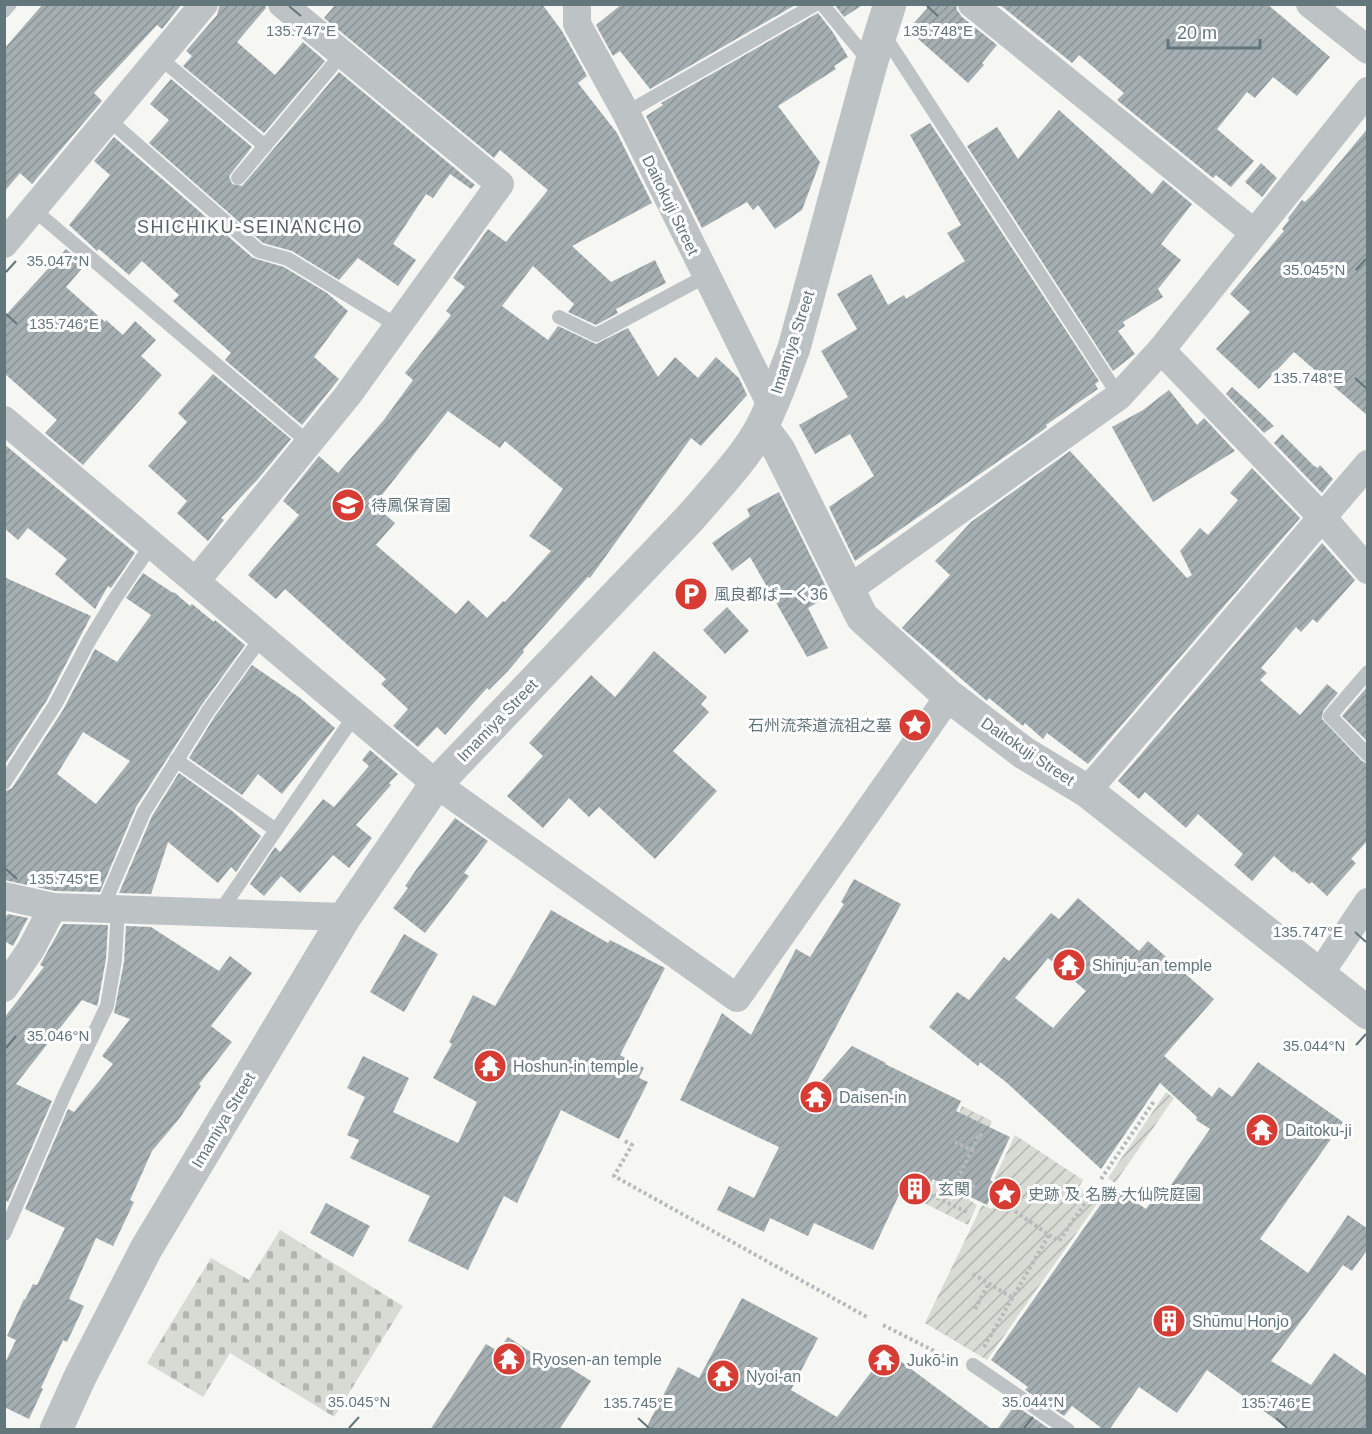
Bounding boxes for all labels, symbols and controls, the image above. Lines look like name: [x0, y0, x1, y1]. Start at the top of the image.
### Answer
scale bar: [1168, 12, 1260, 50]
text: 135.747°E: [266, 22, 336, 39]
text: 135.748°E: [903, 22, 973, 39]
text: 20 m: [1177, 23, 1217, 43]
street label: Daitokuji Street: [639, 153, 702, 258]
district label: SHICHIKU-SEINANCHO: [137, 217, 363, 237]
text: 35.047°N: [27, 252, 89, 269]
text: 35.045°N: [1283, 261, 1345, 278]
street label: Imamiya Street: [768, 288, 817, 396]
text: 135.746°E: [29, 315, 99, 332]
text: 135.748°E: [1273, 369, 1343, 386]
school or university icon: 待鳳保育園: [330, 487, 366, 523]
place label: 待鳳保育園: [371, 497, 451, 514]
parking icon: 風良都ぱーく36: [673, 576, 709, 612]
place label: 風良都ぱーく36: [714, 586, 828, 603]
street label: Imamiya Street: [454, 675, 541, 765]
place icon: 石州流茶道流祖之墓: [897, 707, 933, 743]
street label: Daitokuji Street: [978, 714, 1078, 789]
place label: 石州流茶道流祖之墓: [748, 717, 892, 734]
text: 135.745°E: [29, 870, 99, 887]
text: 135.747°E: [1273, 923, 1343, 940]
temple icon: Shinju-an temple: [1051, 947, 1087, 983]
place label: Shinju-an temple: [1092, 957, 1212, 974]
text: 35.046°N: [27, 1027, 89, 1044]
text: 35.044°N: [1283, 1037, 1345, 1054]
temple icon: Hoshun-in temple: [472, 1048, 508, 1084]
place label: Hoshun-in temple: [513, 1058, 639, 1075]
street label: Imamiya Street: [188, 1069, 259, 1171]
temple icon: Daisen-in: [798, 1079, 834, 1115]
place label: Daisen-in: [839, 1089, 907, 1106]
temple icon: Daitoku-ji: [1244, 1112, 1280, 1148]
place label: Daitoku-ji: [1285, 1122, 1352, 1139]
building icon: 玄関: [897, 1171, 933, 1207]
place icon: 史跡 及 名勝 大仙院庭園: [987, 1176, 1023, 1212]
place label: 玄関: [938, 1181, 970, 1198]
place label: 史跡 及 名勝 大仙院庭園: [1028, 1186, 1201, 1203]
building icon: Shūmu Honjo: [1151, 1303, 1187, 1339]
place label: Shūmu Honjo: [1192, 1313, 1289, 1330]
temple icon: Ryosen-an temple: [491, 1341, 527, 1377]
temple icon: Jukō-in: [866, 1342, 902, 1378]
place label: Ryosen-an temple: [532, 1351, 662, 1368]
place label: Jukō-in: [907, 1352, 959, 1369]
temple icon: Nyoi-an: [705, 1358, 741, 1394]
place label: Nyoi-an: [746, 1368, 801, 1385]
text: 35.045°N: [328, 1393, 390, 1410]
text: 35.044°N: [1002, 1393, 1064, 1410]
text: 135.745°E: [603, 1394, 673, 1411]
text: 135.746°E: [1241, 1394, 1311, 1411]

